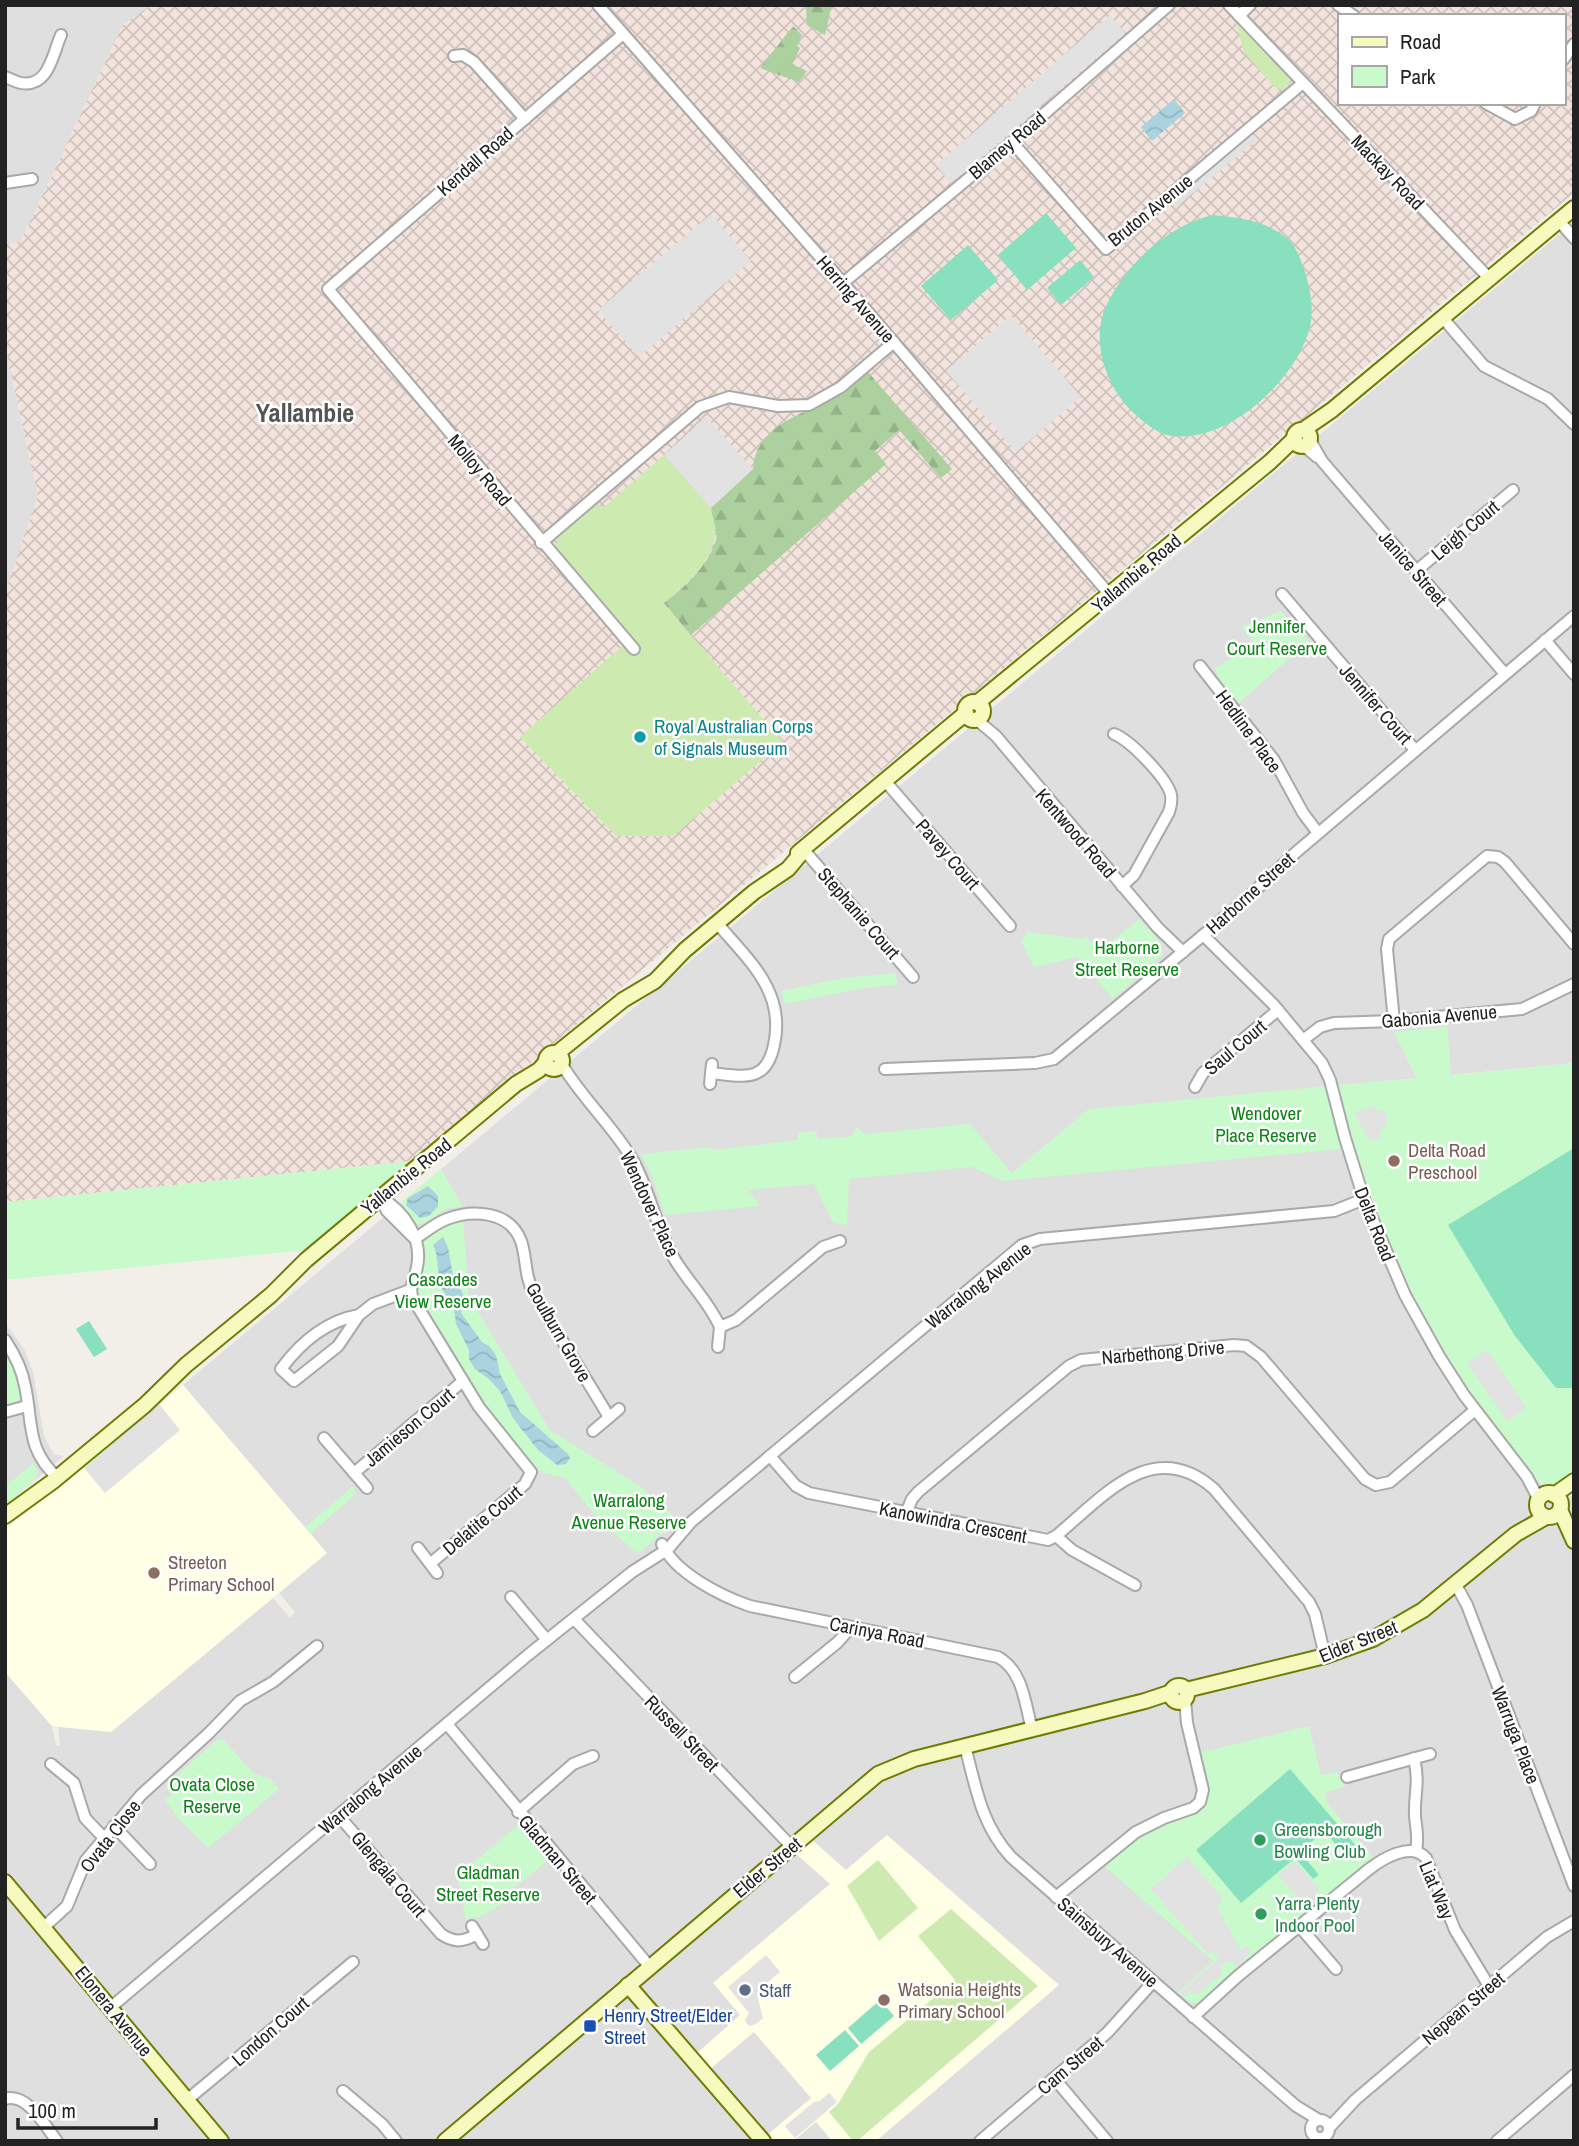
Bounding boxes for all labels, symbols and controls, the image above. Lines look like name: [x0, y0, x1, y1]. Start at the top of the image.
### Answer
legend: [1338, 14, 1565, 105]
text: Road: [1400, 27, 1441, 56]
text: Park: [1400, 62, 1436, 91]
street label: Blamey Road: [963, 105, 1051, 185]
street label: Kendall Road: [431, 121, 519, 201]
street label: Mackay Road: [1346, 129, 1430, 215]
street label: Bruton Avenue: [1102, 168, 1198, 252]
street label: Herring Avenue: [811, 250, 901, 348]
district label: Yallambie: [256, 395, 354, 430]
street label: Molloy Road: [442, 428, 518, 512]
street label: Leigh Court: [1425, 493, 1505, 566]
street label: Janice Street: [1373, 525, 1453, 612]
street label: Yallambie Road: [1086, 528, 1186, 618]
park label: Jennifer Court Reserve: [1227, 613, 1327, 661]
street label: Jennifer Court: [1334, 658, 1419, 750]
street label: Hedline Place: [1210, 684, 1288, 778]
place label: Royal Australian Corps of Signals Museum: [654, 713, 814, 761]
marker: Royal Australian Corps of Signals Museum: [632, 729, 648, 745]
street label: Kentwood Road: [1030, 783, 1122, 883]
street label: Pavey Court: [910, 813, 986, 895]
street label: Harborne Street: [1200, 846, 1300, 940]
street label: Stephanie Court: [812, 862, 906, 965]
park label: Harborne Street Reserve: [1075, 934, 1179, 982]
street label: Gabonia Avenue: [1380, 998, 1498, 1034]
street label: Saul Court: [1198, 1013, 1272, 1081]
park label: Wendover Place Reserve: [1215, 1100, 1317, 1148]
street label: Yallambie Road: [355, 1131, 457, 1221]
place label: Delta Road Preschool: [1408, 1137, 1486, 1185]
street label: Wendover Place: [614, 1147, 686, 1261]
marker: Delta Road Preschool: [1386, 1153, 1402, 1169]
street label: Delta Road: [1348, 1183, 1402, 1265]
street label: Warralong Avenue: [920, 1236, 1036, 1334]
park label: Cascades View Reserve: [395, 1266, 491, 1314]
street label: Goulburn Grove: [520, 1277, 598, 1387]
street label: Narbethong Drive: [1101, 1334, 1225, 1370]
street label: Jamieson Court: [359, 1381, 460, 1472]
street label: Delatite Court: [437, 1479, 528, 1561]
park label: Warralong Avenue Reserve: [571, 1487, 686, 1535]
street label: Kanowindra Crescent: [877, 1495, 1030, 1549]
place label: Streeton Primary School: [168, 1549, 275, 1597]
marker: Streeton Primary School: [146, 1565, 162, 1581]
street label: Carinya Road: [827, 1610, 927, 1654]
street label: Elder Street: [1315, 1613, 1402, 1668]
street label: Warruga Place: [1486, 1683, 1546, 1787]
street label: Russell Street: [639, 1689, 725, 1777]
street label: Warralong Avenue: [313, 1738, 427, 1840]
park label: Ovata Close Reserve: [169, 1771, 255, 1819]
street label: Ovata Close: [73, 1794, 147, 1878]
street label: Gladman Street: [513, 1809, 603, 1910]
place label: Greensborough Bowling Club: [1274, 1816, 1382, 1864]
street label: Glengala Court: [345, 1826, 433, 1923]
street label: Elder Street: [727, 1830, 807, 1903]
marker: Greensborough Bowling Club: [1252, 1832, 1268, 1848]
street label: Liat Way: [1413, 1857, 1461, 1923]
park label: Gladman Street Reserve: [436, 1859, 540, 1907]
place label: Yarra Plenty Indoor Pool: [1275, 1890, 1360, 1938]
street label: Sainsbury Avenue: [1052, 1891, 1164, 1993]
marker: Yarra Plenty Indoor Pool: [1253, 1906, 1269, 1922]
street label: Elonera Avenue: [69, 1960, 159, 2062]
street label: Nepean Street: [1416, 1965, 1510, 2050]
place label: Watsonia Heights Primary School: [898, 1976, 1021, 2024]
place label: Staff: [759, 1977, 791, 2003]
marker: Staff: [737, 1982, 753, 1998]
street label: London Court: [226, 1990, 315, 2072]
marker: Watsonia Heights Primary School: [876, 1992, 892, 2008]
place label: Henry Street/Elder Street: [604, 2002, 733, 2050]
marker: Henry Street/Elder Street: [582, 2018, 598, 2034]
street label: Cam Street: [1031, 2029, 1109, 2100]
scale bar: [18, 2086, 156, 2130]
text: 100 m: [28, 2096, 76, 2125]

